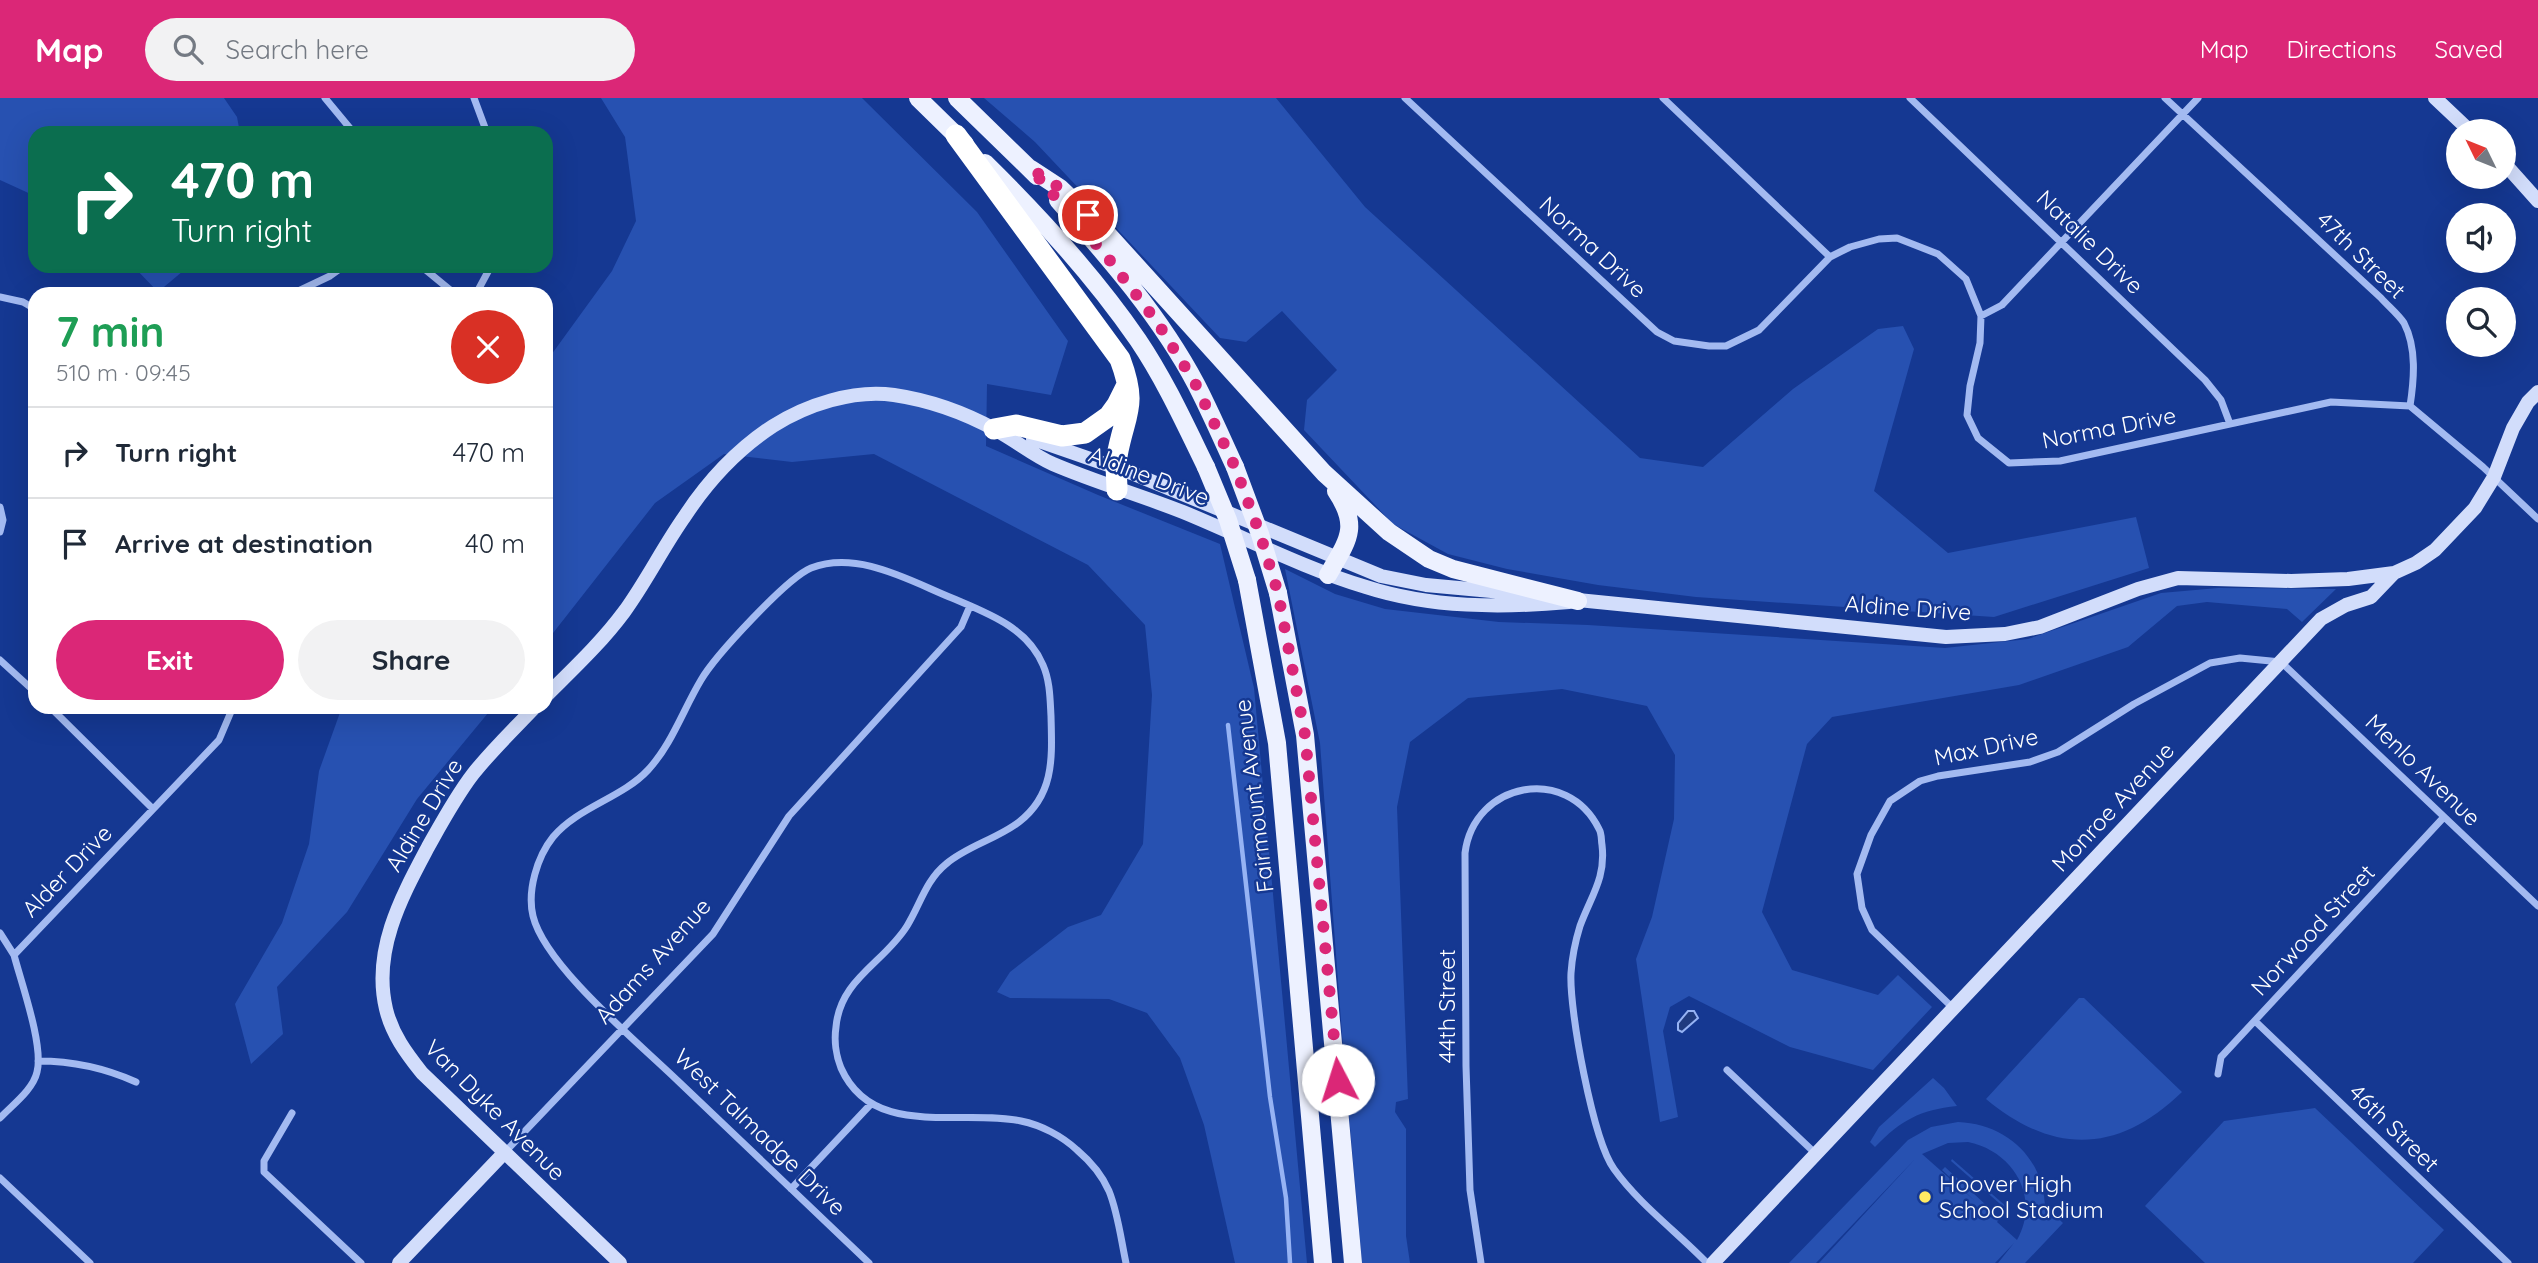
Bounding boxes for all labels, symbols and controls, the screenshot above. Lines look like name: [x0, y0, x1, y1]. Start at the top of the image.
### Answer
search box: [145, 18, 635, 81]
text: Map: [35, 29, 103, 70]
icon: search: [169, 30, 207, 68]
text: Search here: [225, 33, 369, 66]
text: Map: [2200, 34, 2249, 64]
text: Directions: [2287, 34, 2397, 64]
text: Saved: [2435, 34, 2503, 64]
north arrow: [2446, 119, 2516, 189]
map controls: [2446, 119, 2516, 357]
text: 470 m: [171, 149, 314, 210]
icon: right: [56, 154, 147, 245]
street label: Natalie Drive: [2031, 184, 2150, 300]
pin: [1058, 185, 1118, 245]
street label: Norma Drive: [1534, 190, 1653, 304]
icon: arrive: [1069, 196, 1107, 234]
button: sound: [2446, 203, 2516, 273]
street label: 47th Street: [2311, 205, 2412, 305]
text: Turn right: [171, 210, 312, 250]
button: search: [2446, 287, 2516, 357]
text: 7 min: [56, 305, 165, 358]
button: close: [451, 310, 525, 384]
text: 510 m · 09:45: [56, 358, 191, 387]
street label: Norma Drive: [2039, 400, 2178, 455]
icon: right: [56, 434, 94, 472]
text: Turn right: [115, 436, 237, 469]
text: 470 m: [452, 436, 525, 469]
street label: Aldine Drive: [1085, 439, 1214, 512]
icon: arrive: [56, 525, 94, 563]
text: Arrive at destination: [115, 527, 373, 560]
text: 40 m: [465, 527, 525, 560]
street label: Aldine Drive: [1844, 589, 1972, 626]
button: Exit: [56, 620, 284, 700]
button: Share: [298, 620, 525, 700]
street label: Fairmount Avenue: [1227, 698, 1280, 894]
street label: Menlo Avenue: [2360, 707, 2487, 832]
street label: Max Drive: [1931, 721, 2041, 772]
street label: Monroe Avenue: [2045, 736, 2180, 877]
street label: Aldine Drive: [379, 753, 469, 877]
street label: Alder Drive: [15, 818, 118, 923]
street label: Norwood Street: [2244, 858, 2381, 1001]
street label: Adams Avenue: [589, 892, 717, 1030]
street label: 44th Street: [1432, 949, 1461, 1063]
street label: Van Dyke Avenue: [419, 1033, 572, 1186]
street label: West Talmadge Drive: [668, 1042, 852, 1221]
position arrow: [1301, 1043, 1375, 1117]
street label: 46th Street: [2343, 1077, 2446, 1178]
place label: Hoover High School Stadium: [1939, 1169, 2104, 1224]
marker: Hoover High School Stadium: [1917, 1189, 1933, 1205]

